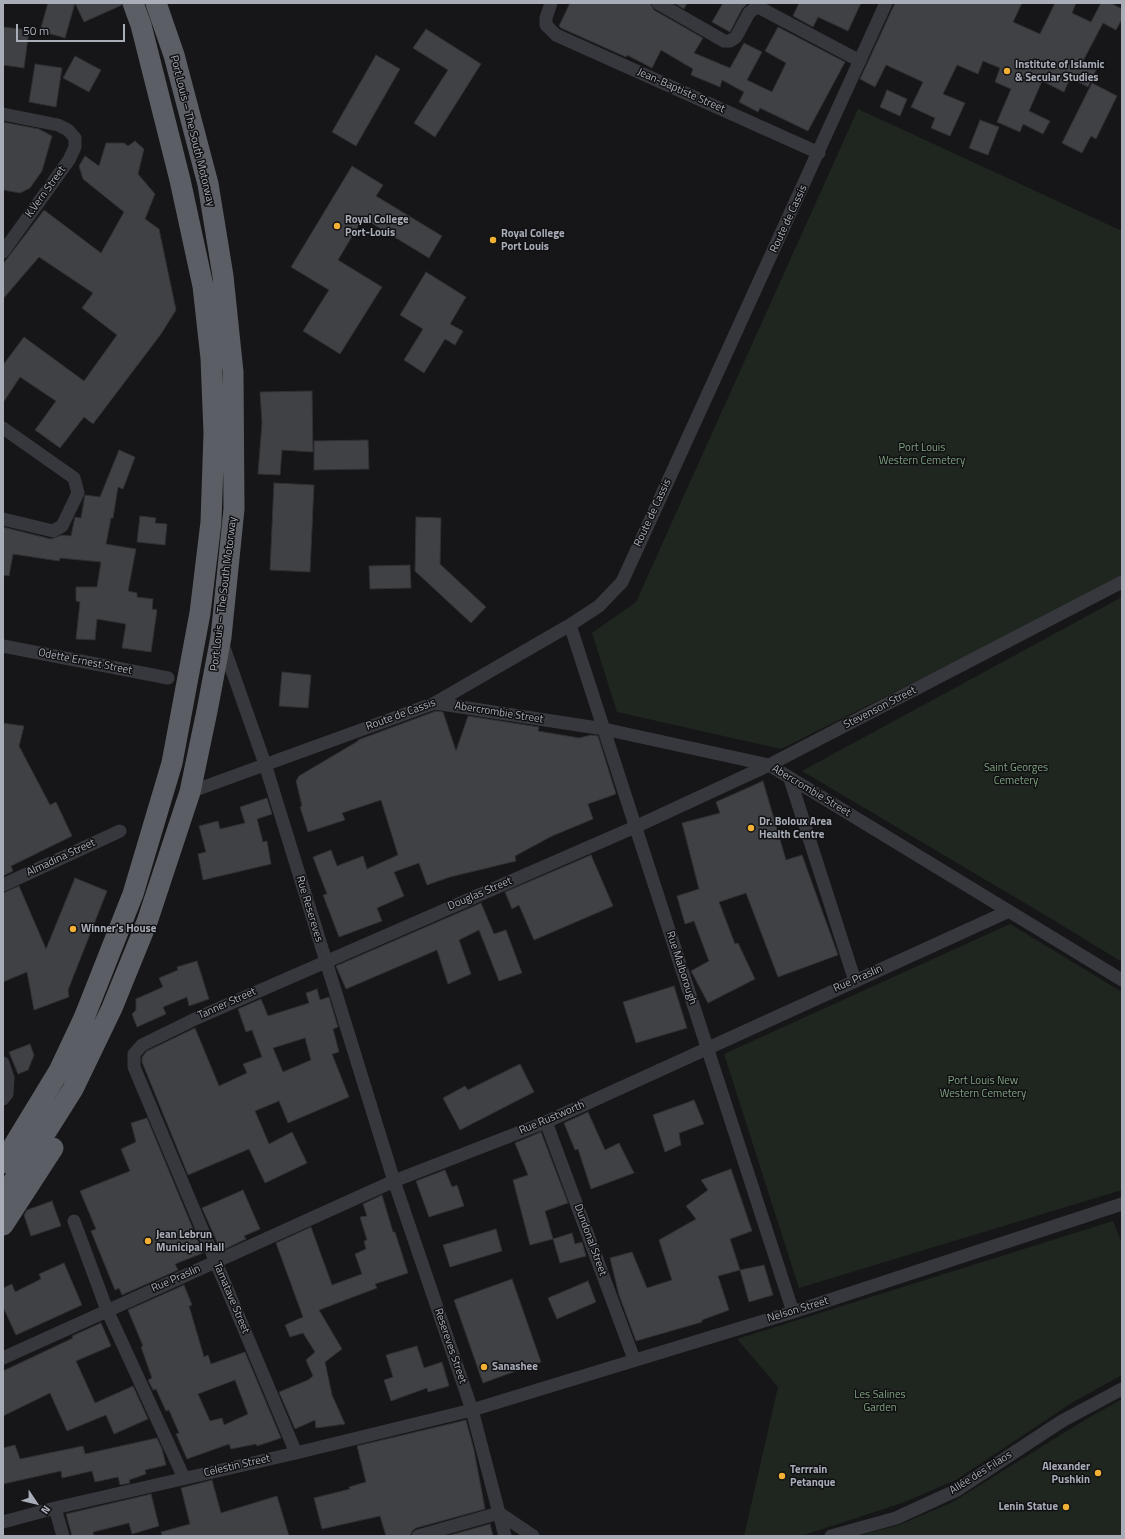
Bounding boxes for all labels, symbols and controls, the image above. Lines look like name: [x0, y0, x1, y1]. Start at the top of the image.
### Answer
scale bar: [18, 16, 127, 42]
text: 50 m: [23, 21, 49, 40]
street label: Port Louis – The South Motorway: [167, 54, 217, 208]
place label: Institute of Islamic & Secular Studies: [1015, 58, 1104, 84]
street label: Jean-Baptiste Street: [635, 66, 727, 116]
marker: Institute of Islamic & Secular Studies: [1002, 66, 1012, 76]
street label: K.Vern Street: [23, 164, 69, 220]
street label: Route de Cassis: [768, 183, 810, 255]
place label: Royal College Port-Louis: [345, 213, 409, 239]
marker: Royal College Port-Louis: [332, 221, 342, 231]
place label: Royal College Port Louis: [501, 227, 565, 253]
marker: Royal College Port Louis: [488, 235, 498, 245]
park label: Port Louis Western Cemetery: [879, 441, 965, 467]
street label: Route de Cassis: [632, 477, 674, 549]
street label: Port Louis – The South Motorway: [208, 516, 240, 672]
street label: Odette Ernest Street: [37, 646, 133, 678]
street label: Stevenson Street: [842, 684, 918, 732]
street label: Route de Cassis: [364, 696, 438, 734]
street label: Abercrombie Street: [454, 699, 544, 727]
park label: Saint Georges Cemetery: [984, 761, 1048, 787]
street label: Abercrombie Street: [769, 762, 853, 820]
place label: Dr. Boloux Area Health Centre: [759, 815, 832, 841]
marker: Dr. Boloux Area Health Centre: [746, 823, 756, 833]
street label: Almadina Street: [25, 836, 97, 880]
street label: Rue Resereves: [293, 874, 325, 944]
street label: Douglas Street: [446, 875, 514, 913]
place label: Winner's House: [81, 922, 156, 936]
marker: Winner's House: [68, 924, 78, 934]
street label: Rue Malborough: [663, 930, 699, 1006]
street label: Rue Praslin: [831, 962, 885, 996]
street label: Tanner Street: [196, 985, 258, 1023]
park label: Port Louis New Western Cemetery: [940, 1074, 1026, 1100]
street label: Rue Rustworth: [517, 1098, 587, 1138]
street label: Dundonal Street: [571, 1202, 609, 1278]
place label: Jean Lebrun Municipal Hall: [156, 1228, 224, 1254]
marker: Jean Lebrun Municipal Hall: [143, 1236, 153, 1246]
street label: Tamatave Street: [210, 1261, 252, 1335]
street label: Rue Praslin: [149, 1262, 203, 1296]
street label: Nelson Street: [766, 1294, 830, 1326]
street label: Resereves Street: [431, 1307, 469, 1385]
place label: Sanashee: [492, 1360, 538, 1374]
marker: Sanashee: [479, 1362, 489, 1372]
park label: Les Salines Garden: [854, 1388, 906, 1414]
street label: Allée des Filaos: [947, 1449, 1015, 1497]
street label: Celestin Street: [203, 1452, 271, 1480]
place label: Alexander Pushkin: [1042, 1460, 1090, 1486]
place label: Terrrain Petanque: [790, 1463, 835, 1489]
marker: Alexander Pushkin: [1093, 1468, 1103, 1478]
marker: Terrrain Petanque: [777, 1471, 787, 1481]
north arrow: [16, 1483, 56, 1523]
place label: Lenin Statue: [999, 1500, 1058, 1514]
text: N: [37, 1502, 55, 1518]
marker: Lenin Statue: [1061, 1502, 1071, 1512]

